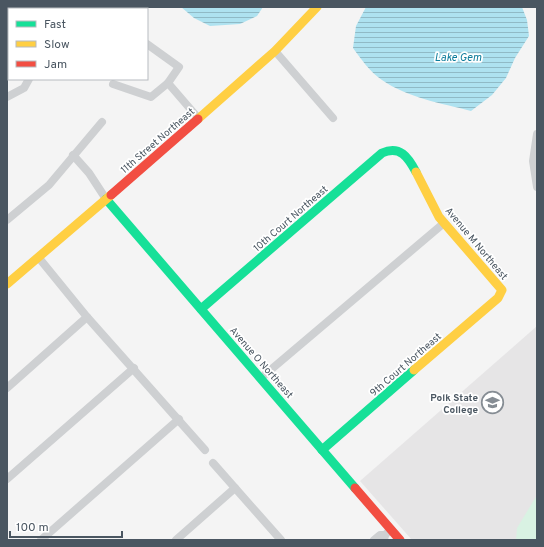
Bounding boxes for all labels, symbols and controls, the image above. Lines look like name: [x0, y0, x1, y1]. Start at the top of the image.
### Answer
legend: [8, 8, 148, 80]
text: Fast: [44, 17, 66, 33]
text: Slow: [44, 37, 70, 53]
water label: Lake Gem: [435, 51, 481, 65]
text: Jam: [44, 57, 67, 73]
street label: 11th Street Northeast: [118, 105, 198, 177]
street label: 10th Court Northeast: [251, 183, 331, 255]
street label: Avenue M Northeast: [442, 205, 510, 283]
street label: Avenue O Northeast: [226, 325, 296, 402]
street label: 9th Court Northeast: [368, 330, 445, 400]
school or university icon: Polk State College: [480, 390, 506, 416]
place label: Polk State College: [430, 392, 478, 417]
scale bar: [10, 513, 122, 539]
text: 100 m: [16, 520, 49, 536]

